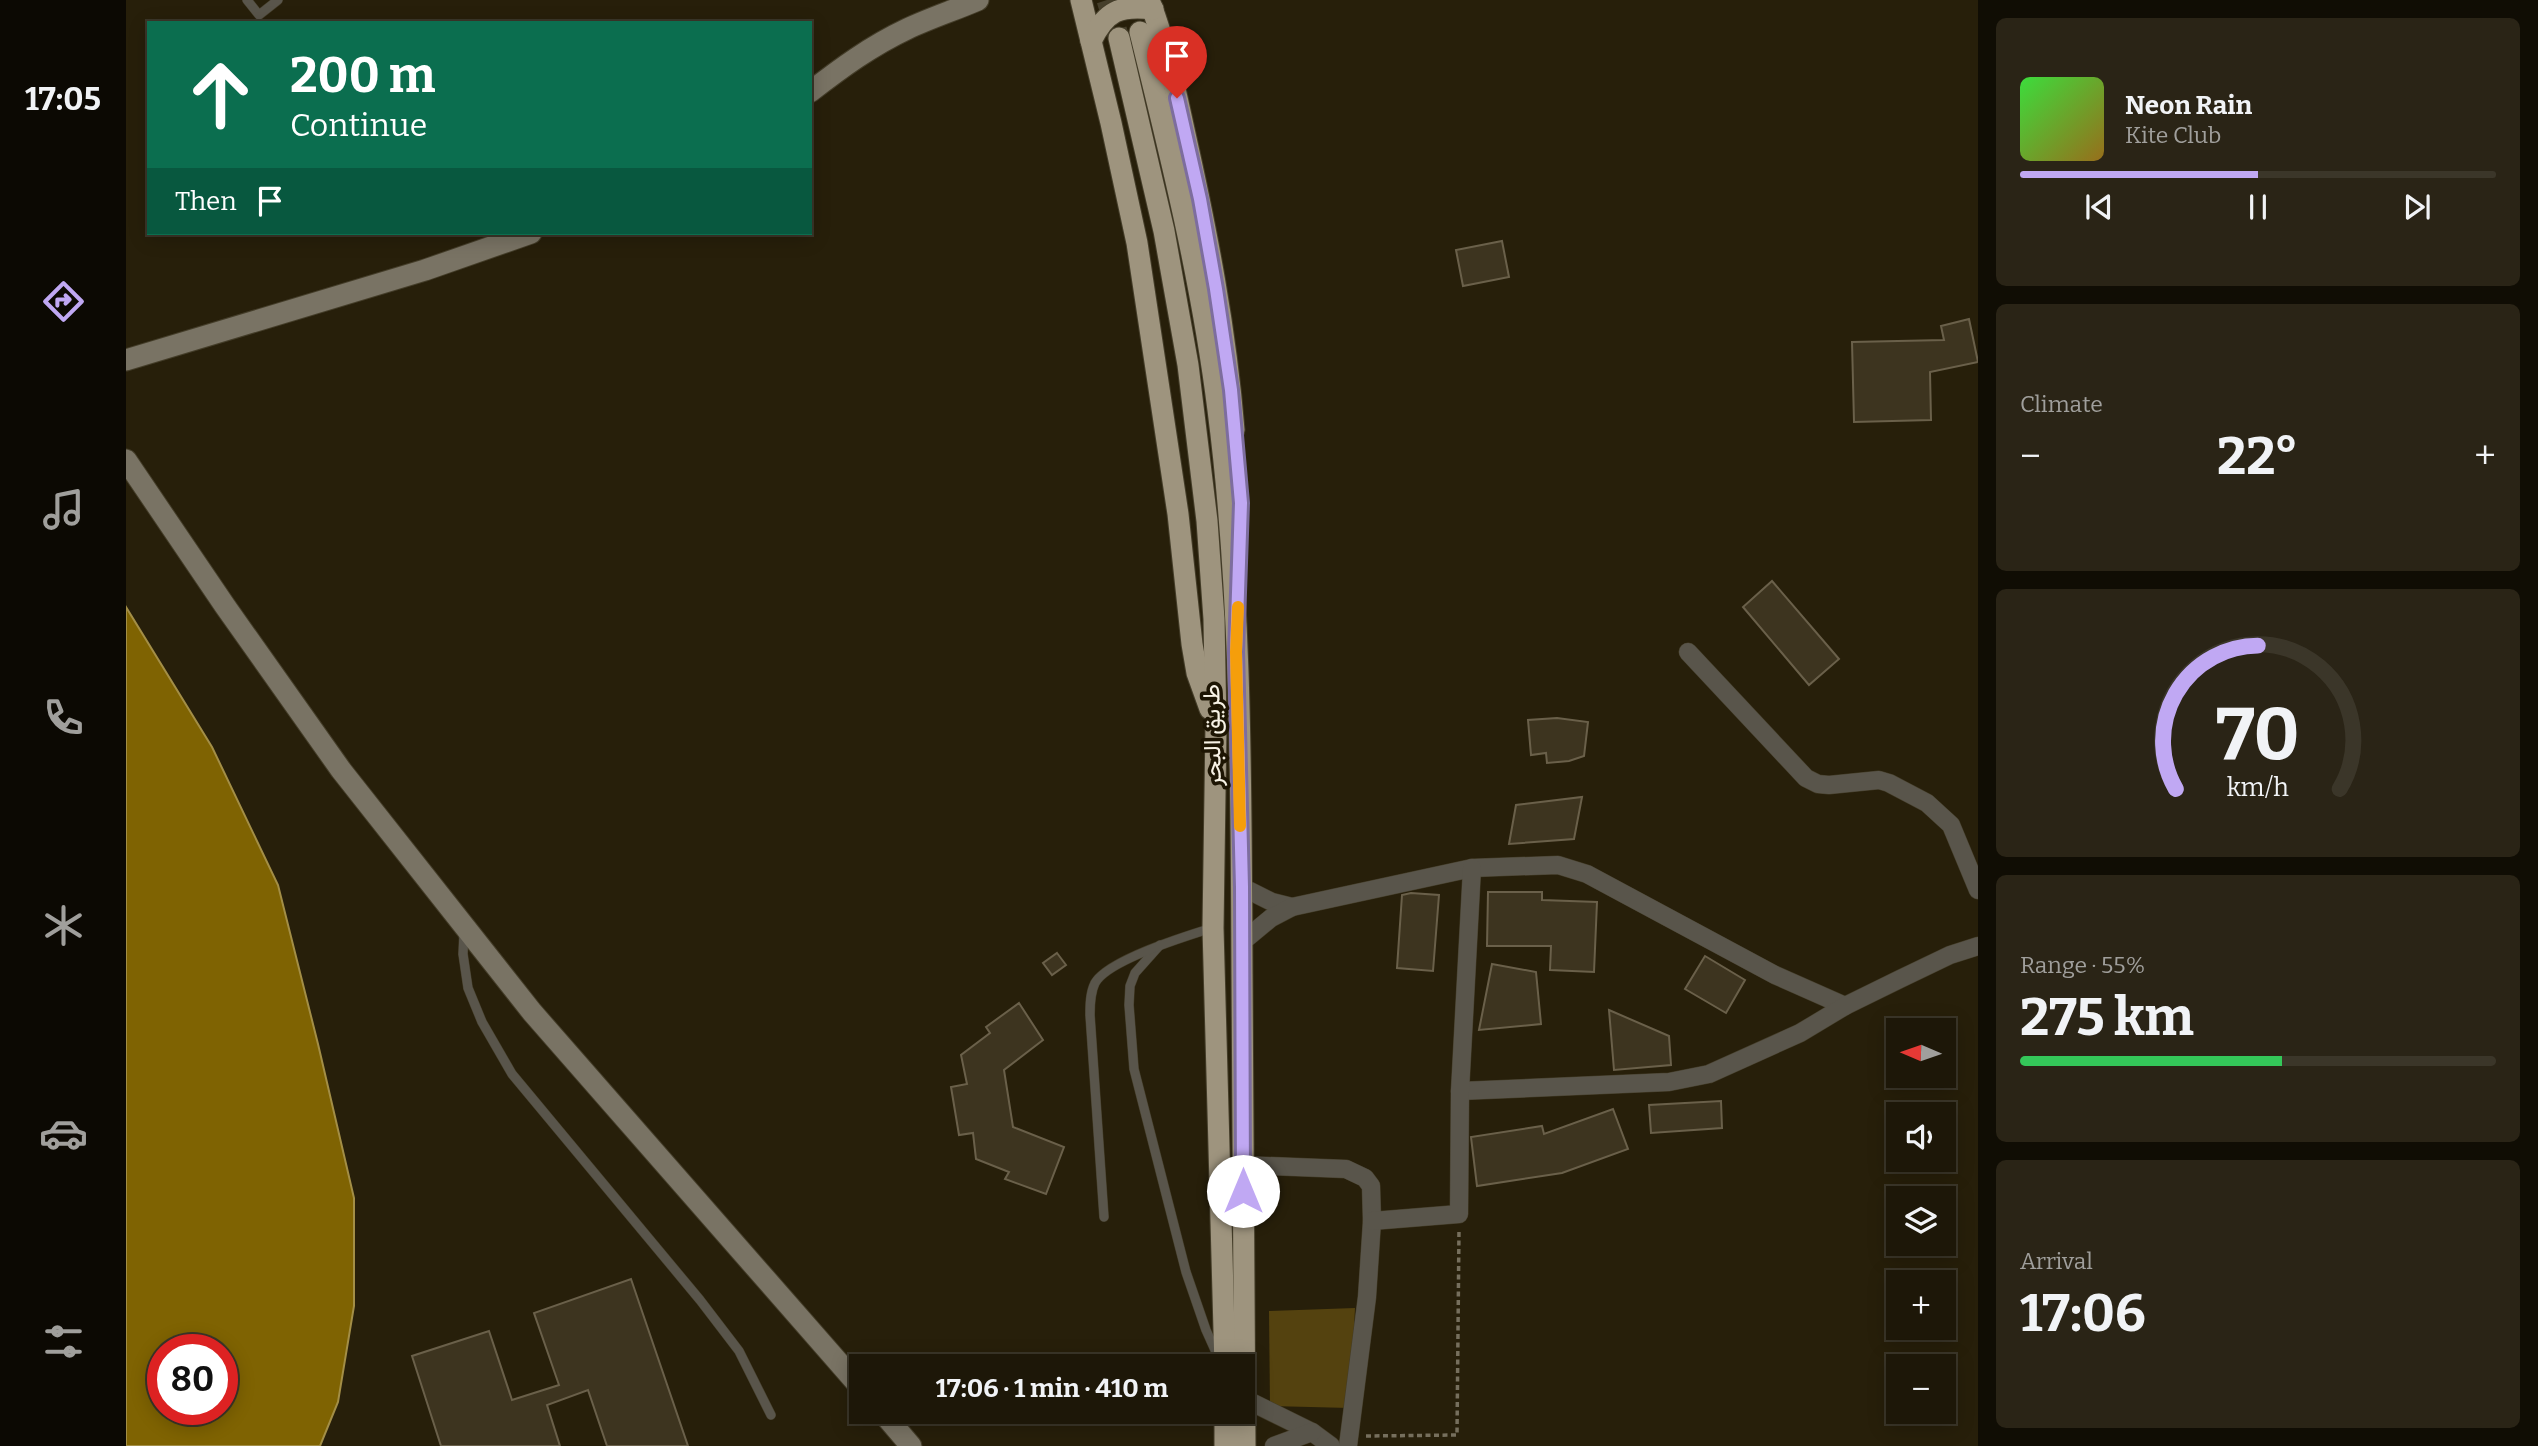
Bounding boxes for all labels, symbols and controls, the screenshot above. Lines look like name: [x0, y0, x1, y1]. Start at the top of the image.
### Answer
pin: [1147, 26, 1207, 98]
icon: arrive: [1158, 37, 1196, 75]
text: 200 m: [290, 46, 435, 105]
icon: ahead: [175, 49, 266, 140]
text: 17:05: [25, 80, 101, 118]
text: Neon Rain: [2125, 90, 2252, 121]
text: Continue: [290, 106, 427, 144]
text: Kite Club: [2125, 121, 2221, 149]
icon: arrive: [251, 182, 289, 220]
text: Then: [175, 186, 237, 217]
icon: previous: [2080, 188, 2118, 226]
icon: pause: [2239, 188, 2277, 226]
icon: next: [2398, 188, 2436, 226]
icon: directions: [39, 277, 88, 326]
text: Climate: [2020, 390, 2103, 418]
text: 22°: [2217, 425, 2298, 488]
text: −: [2020, 433, 2041, 479]
text: +: [2474, 433, 2496, 479]
icon: music: [39, 485, 88, 534]
street label: طريق البحر: [1197, 684, 1228, 787]
text: 70: [2216, 691, 2300, 778]
icon: phone: [39, 693, 88, 742]
text: km/h: [2227, 773, 2289, 803]
icon: climate: [39, 901, 88, 950]
text: Range · 55%: [2020, 951, 2145, 979]
text: 275 km: [2020, 986, 2194, 1049]
north arrow: [1886, 1018, 1956, 1088]
map controls: [1886, 1018, 1956, 1424]
button: sound: [1886, 1102, 1956, 1172]
icon: car: [39, 1109, 88, 1158]
position arrow: [1206, 1154, 1280, 1228]
button: layers: [1886, 1186, 1956, 1256]
text: Arrival: [2020, 1247, 2093, 1275]
button: +: [1886, 1270, 1956, 1340]
text: 17:06: [2020, 1282, 2146, 1345]
icon: filters: [39, 1317, 88, 1366]
speed limit sign: 80: [147, 1334, 238, 1425]
button: −: [1886, 1354, 1956, 1424]
text: 17:06 · 1 min · 410 m: [936, 1373, 1168, 1404]

